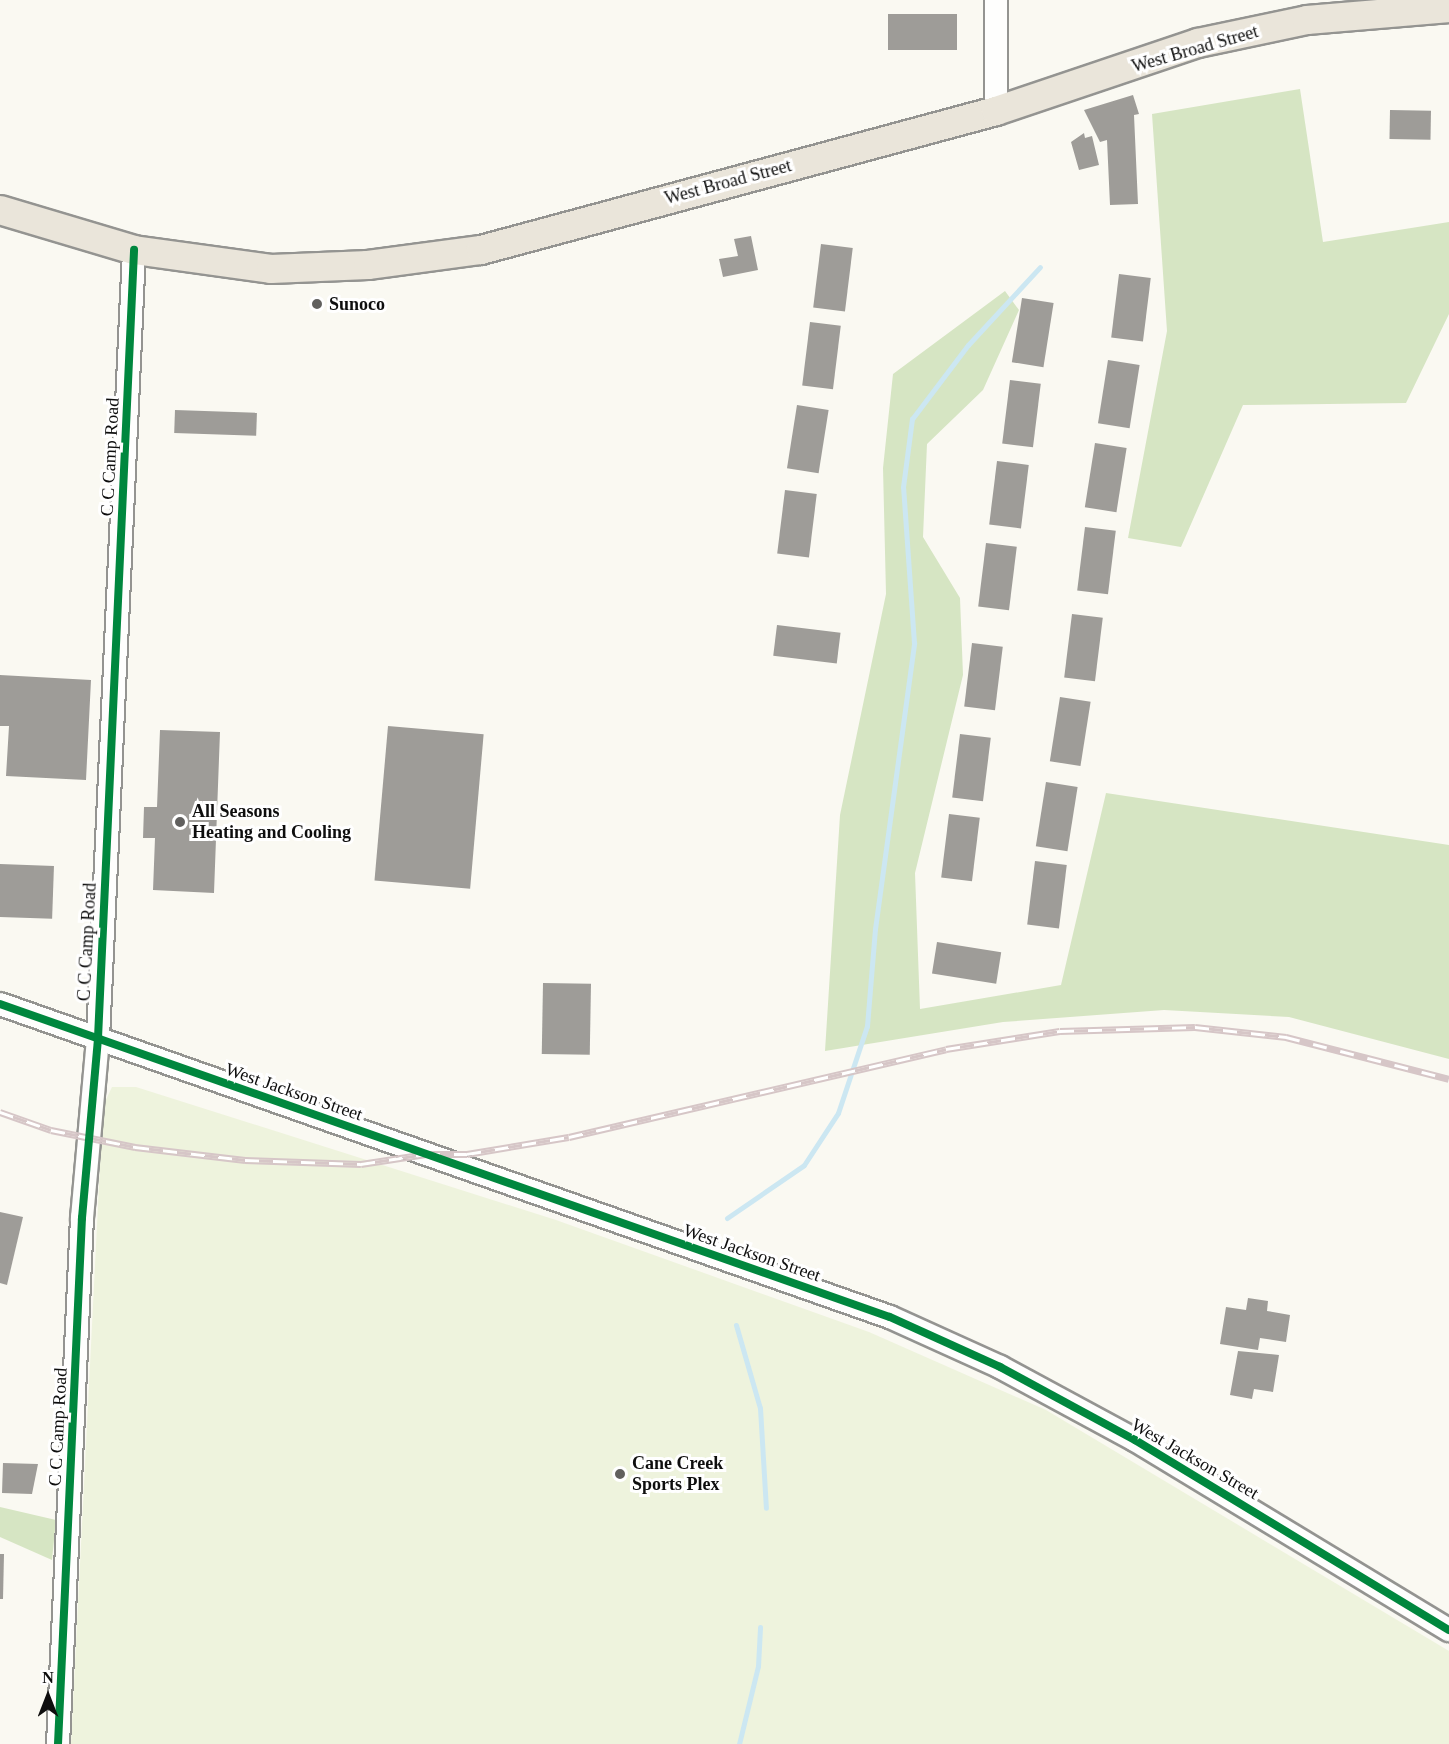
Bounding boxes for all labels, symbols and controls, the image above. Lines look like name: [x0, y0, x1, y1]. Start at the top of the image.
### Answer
street label: West Broad Street: [1129, 21, 1261, 77]
street label: West Broad Street: [662, 155, 794, 209]
place label: Sunoco: [329, 293, 385, 315]
marker: Sunoco: [310, 297, 324, 311]
street label: C C Camp Road: [96, 397, 124, 517]
place label: All Seasons Heating and Cooling: [192, 801, 351, 844]
marker: All Seasons Heating and Cooling: [173, 815, 187, 829]
street label: C C Camp Road: [73, 882, 101, 1002]
street label: West Jackson Street: [223, 1058, 365, 1126]
street label: West Jackson Street: [681, 1219, 823, 1287]
street label: C C Camp Road: [44, 1367, 72, 1487]
street label: West Jackson Street: [1127, 1414, 1263, 1504]
place label: Cane Creek Sports Plex: [632, 1453, 723, 1496]
marker: Cane Creek Sports Plex: [613, 1467, 627, 1481]
north arrow: [18, 1666, 78, 1726]
text: N: [42, 1669, 54, 1686]

